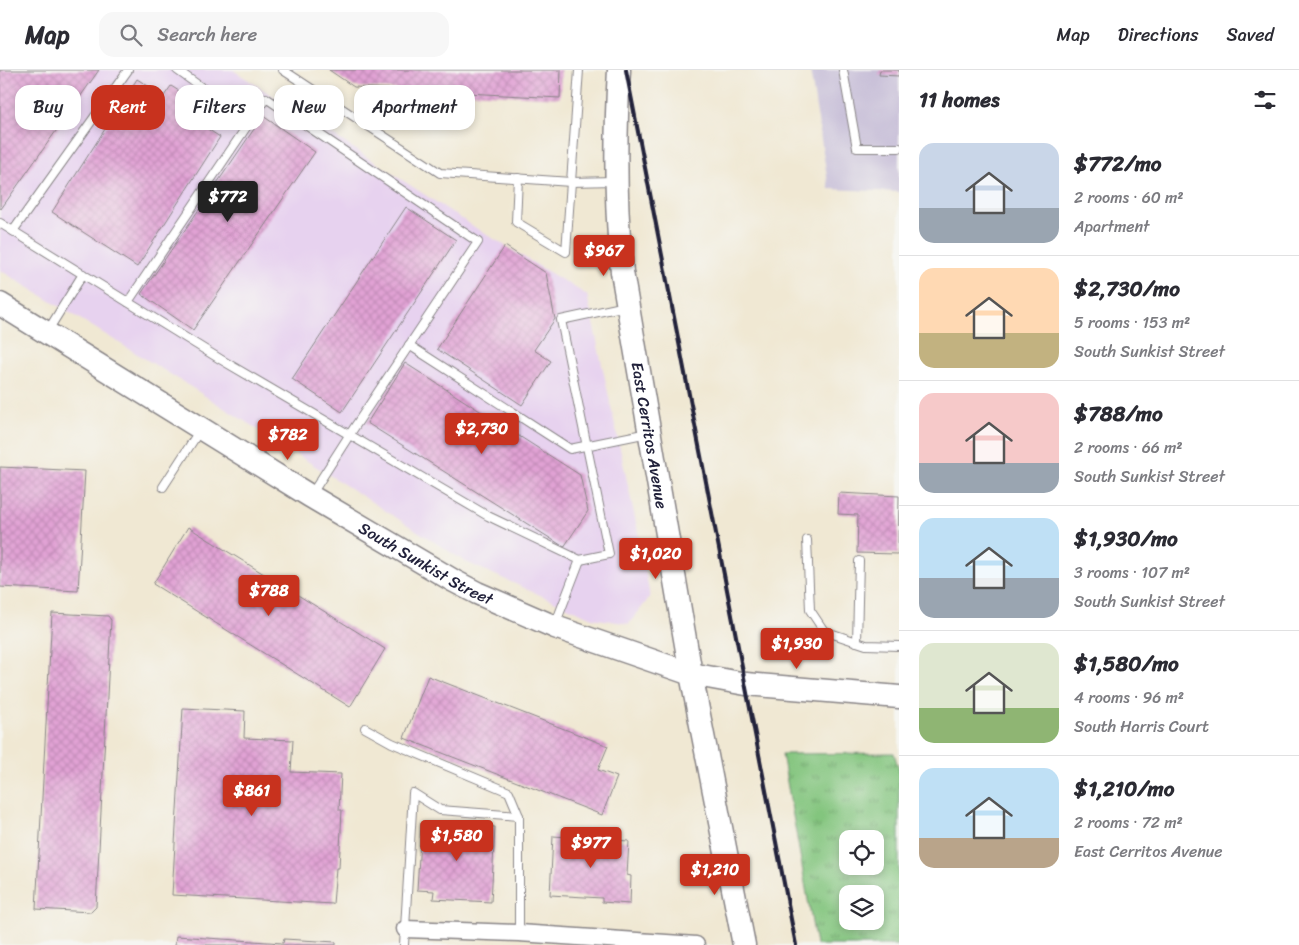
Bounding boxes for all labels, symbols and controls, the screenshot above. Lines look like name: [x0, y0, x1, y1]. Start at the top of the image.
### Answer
search box: [99, 12, 449, 57]
text: Map: [25, 14, 69, 56]
text: Search here: [157, 18, 257, 51]
text: Map: [1057, 19, 1090, 51]
text: Directions: [1118, 19, 1199, 51]
text: Saved: [1227, 19, 1274, 51]
icon: search: [117, 21, 145, 49]
text: 11 homes: [919, 81, 1000, 119]
chip: Buy: [15, 85, 81, 130]
chip: Rent: [91, 85, 165, 130]
chip: Filters: [175, 85, 264, 130]
chip: New: [274, 85, 344, 130]
chip: Apartment: [354, 85, 475, 130]
icon: filters: [1251, 86, 1279, 114]
text: $772/mo: [1074, 145, 1161, 183]
icon: home: [959, 163, 1019, 223]
pin: $772: [198, 180, 258, 223]
text: $772: [209, 182, 247, 211]
text: 2 rooms · 60 m²: [1074, 183, 1184, 212]
text: Apartment: [1074, 212, 1150, 241]
pin: $967: [574, 234, 634, 277]
text: $967: [585, 236, 623, 265]
text: $2,730/mo: [1074, 270, 1180, 308]
icon: home: [959, 288, 1019, 348]
text: 5 rooms · 153 m²: [1074, 308, 1190, 337]
text: South Sunkist Street: [1074, 337, 1225, 366]
street label: East Cerritos Avenue: [623, 360, 676, 511]
text: $788/mo: [1074, 395, 1163, 433]
pin: $2,730: [441, 412, 523, 455]
icon: home: [959, 413, 1019, 473]
text: $2,730: [456, 414, 508, 443]
pin: $782: [258, 418, 318, 461]
text: $782: [269, 420, 307, 449]
text: 2 rooms · 66 m²: [1074, 433, 1183, 462]
text: South Sunkist Street: [1074, 462, 1225, 491]
street label: South Sunkist Street: [353, 514, 498, 614]
text: $1,930/mo: [1074, 520, 1178, 558]
pin: $1,020: [615, 538, 697, 580]
icon: home: [959, 538, 1019, 598]
text: $1,020: [630, 539, 682, 568]
text: 3 rooms · 107 m²: [1074, 558, 1190, 587]
pin: $788: [239, 574, 299, 617]
text: $788: [249, 576, 289, 605]
text: South Sunkist Street: [1074, 587, 1225, 616]
pin: $1,930: [756, 628, 838, 670]
text: $1,930: [772, 629, 822, 658]
text: $1,580/mo: [1074, 645, 1179, 683]
icon: home: [959, 663, 1019, 723]
text: 4 rooms · 96 m²: [1074, 683, 1184, 712]
text: South Harris Court: [1074, 712, 1209, 741]
text: $1,210/mo: [1074, 770, 1174, 808]
pin: $861: [222, 774, 282, 817]
text: $861: [234, 776, 270, 805]
icon: home: [959, 788, 1019, 848]
text: 2 rooms · 72 m²: [1074, 808, 1183, 837]
pin: $1,580: [416, 820, 498, 862]
text: $1,580: [431, 821, 483, 850]
pin: $977: [561, 826, 621, 869]
text: $977: [572, 828, 610, 857]
map controls: [839, 830, 884, 930]
button: locate: [839, 830, 884, 875]
text: East Cerritos Avenue: [1074, 837, 1223, 866]
pin: $1,210: [674, 854, 756, 896]
text: $1,210: [691, 855, 739, 884]
button: layers: [839, 885, 884, 930]

